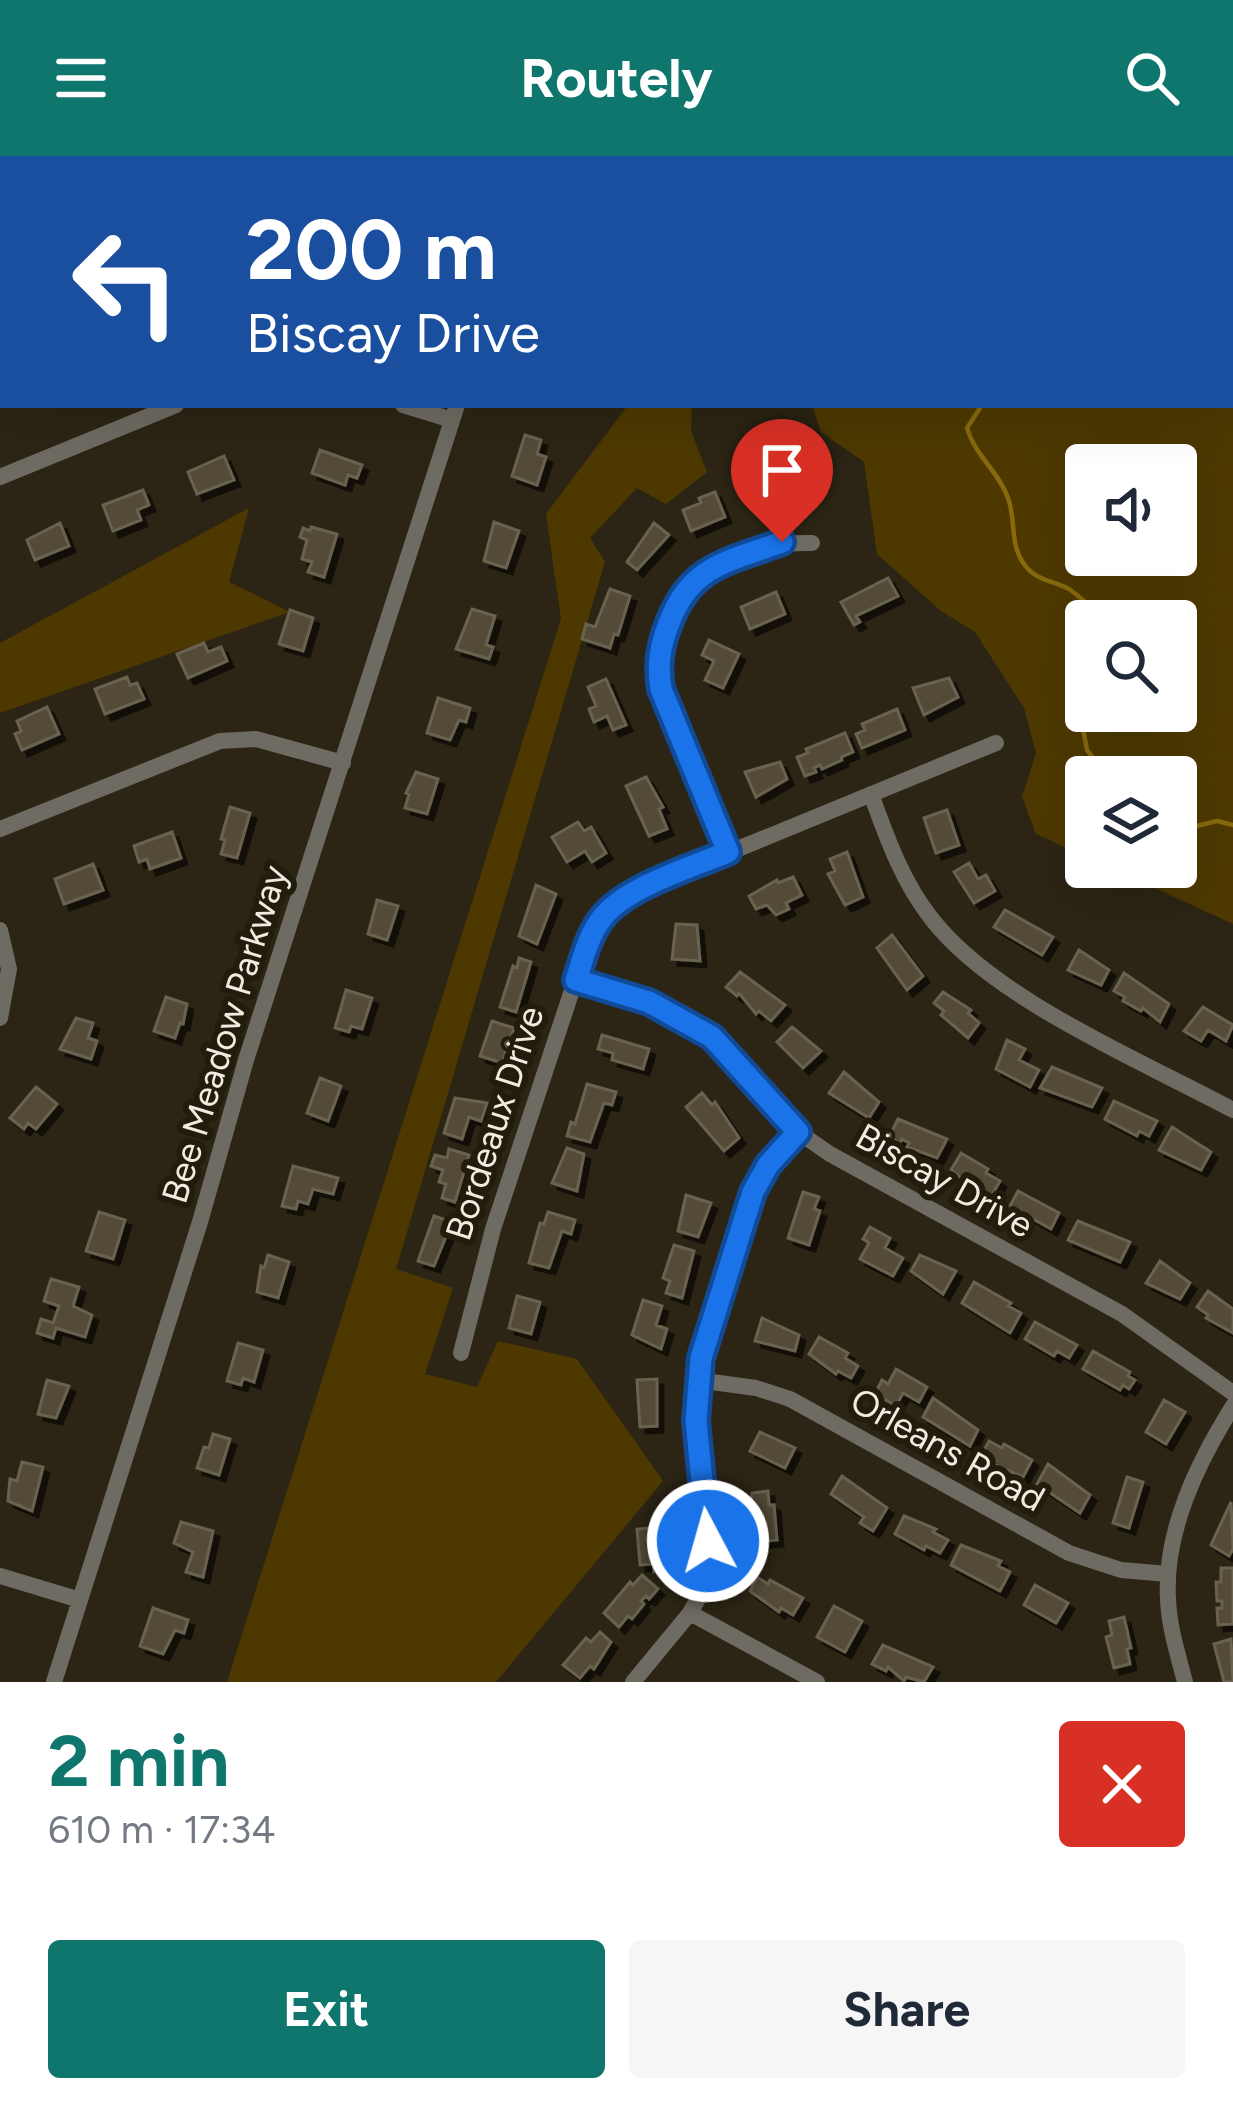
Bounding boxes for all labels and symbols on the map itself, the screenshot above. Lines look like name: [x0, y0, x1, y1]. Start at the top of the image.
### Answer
pin: [731, 419, 833, 542]
street label: Bee Meadow Parkway: [153, 860, 296, 1208]
street label: Bordeaux Drive: [436, 1001, 553, 1246]
street label: Biscay Drive: [849, 1114, 1041, 1247]
street label: Orleans Road: [843, 1379, 1052, 1520]
position arrow: [645, 1478, 771, 1604]

